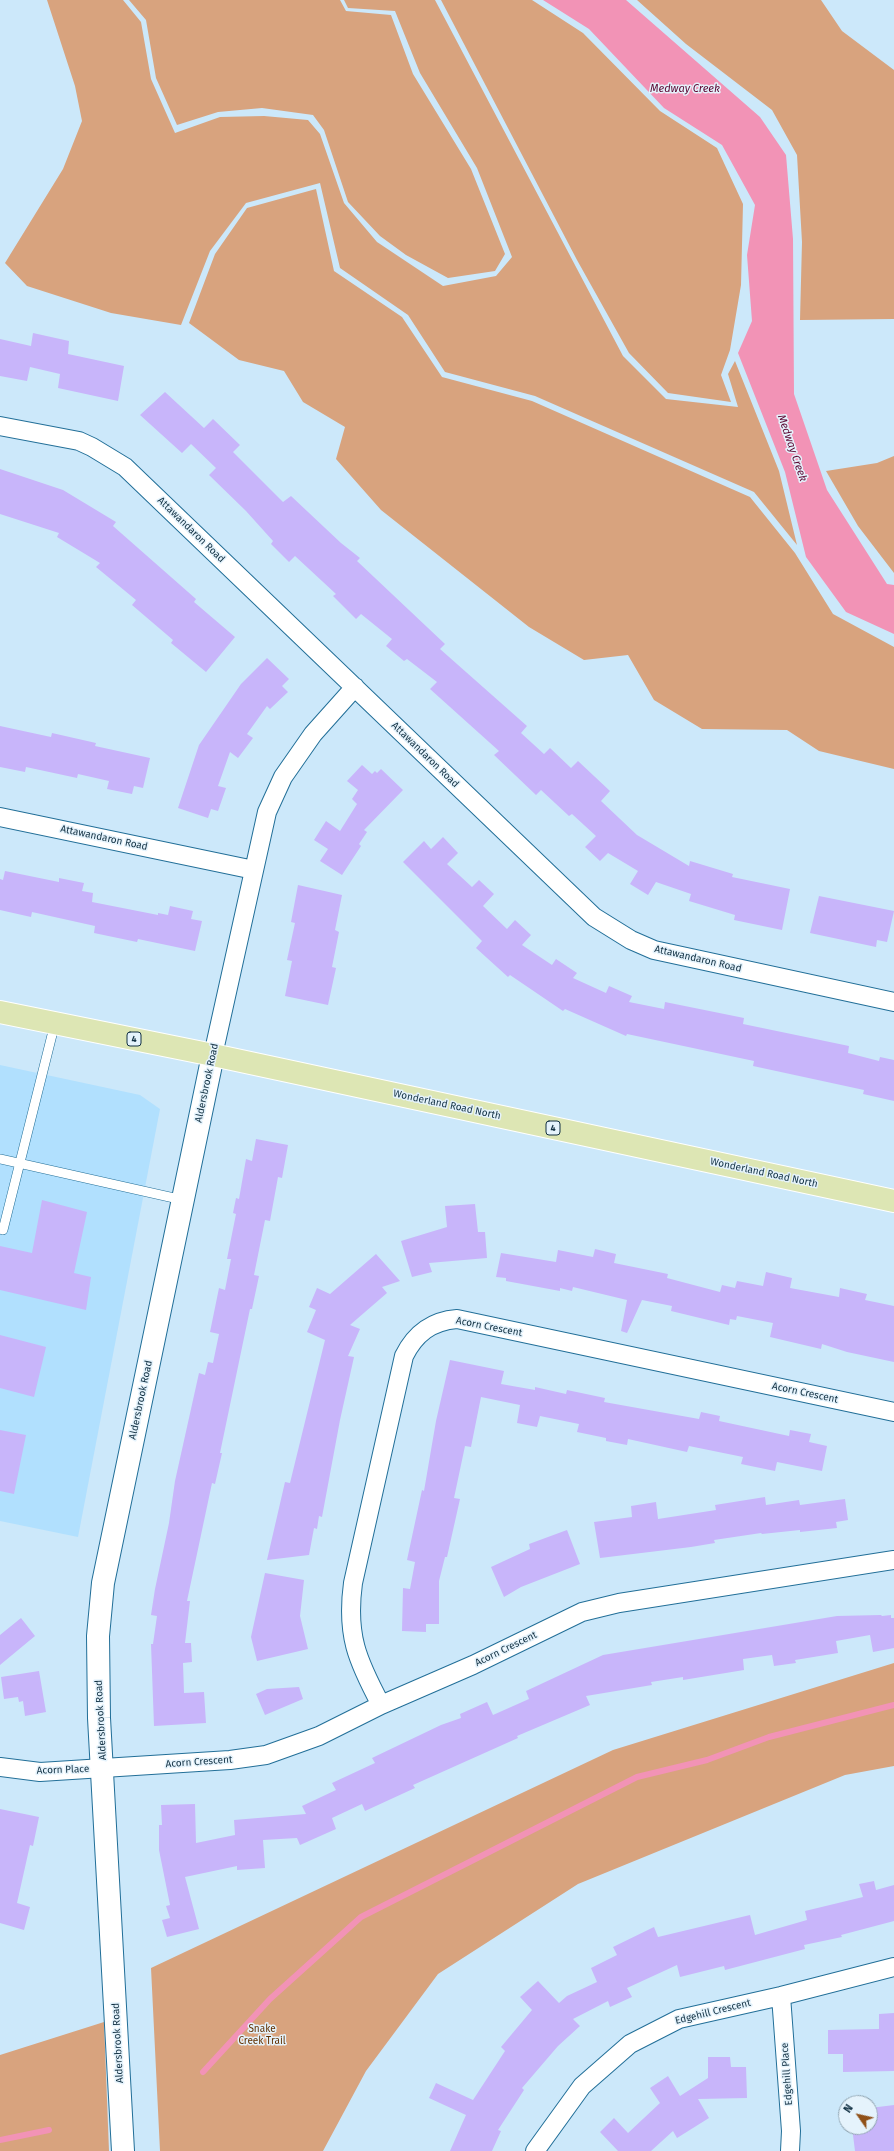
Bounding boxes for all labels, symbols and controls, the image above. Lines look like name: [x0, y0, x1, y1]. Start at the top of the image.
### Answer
water label: Medway Creek: [650, 82, 720, 96]
water label: Medway Creek: [774, 413, 810, 483]
street label: Attawandaron Road: [155, 495, 227, 565]
street label: Attawandaron Road: [389, 720, 461, 790]
street label: Attawandaron Road: [59, 823, 149, 853]
street label: Attawandaron Road: [653, 943, 743, 975]
road number: 4: [127, 1032, 141, 1046]
street label: Aldersbrook Road: [193, 1042, 221, 1124]
street label: Wonderland Road North: [392, 1088, 502, 1122]
road number: 4: [546, 1121, 560, 1135]
street label: Wonderland Road North: [709, 1156, 819, 1190]
street label: Acorn Crescent: [455, 1315, 523, 1339]
street label: Aldersbrook Road: [127, 1359, 155, 1441]
street label: Acorn Crescent: [771, 1380, 839, 1406]
street label: Acorn Crescent: [473, 1629, 539, 1669]
street label: Aldersbrook Road: [93, 1680, 109, 1760]
street label: Acorn Crescent: [165, 1754, 233, 1770]
street label: Acorn Place: [37, 1763, 89, 1777]
street label: Edgehill Crescent: [674, 1997, 752, 2027]
street label: Aldersbrook Road: [110, 2003, 126, 2083]
park label: Snake Creek Trail: [238, 2023, 286, 2046]
street label: Edgehill Place: [779, 2042, 795, 2106]
north arrow: [838, 2095, 878, 2135]
text: N: [841, 2102, 856, 2115]

